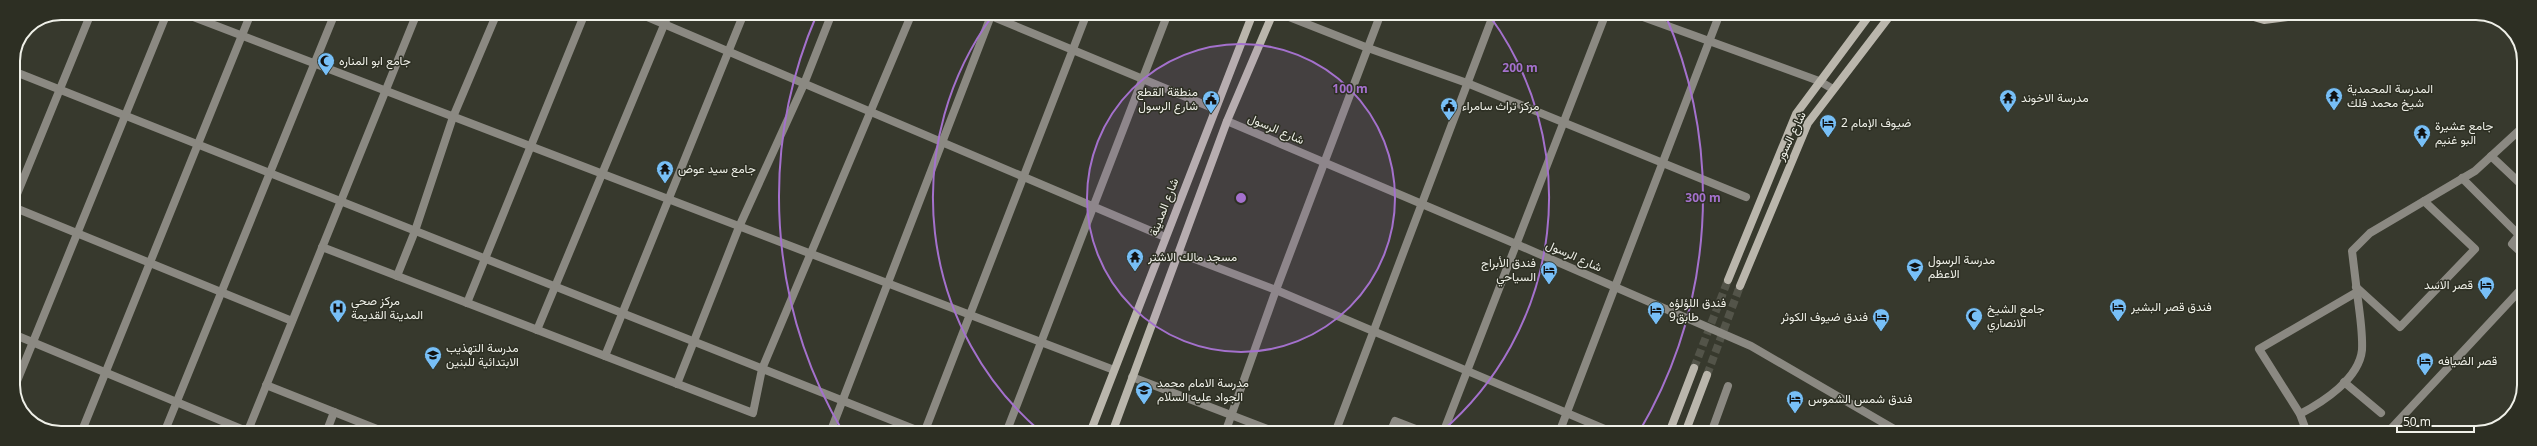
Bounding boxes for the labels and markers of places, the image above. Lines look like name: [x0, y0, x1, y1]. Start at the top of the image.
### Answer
mosque icon: جامع ابو المناره: [316, 51, 336, 76]
place label: جامع ابو المناره: [339, 52, 411, 70]
place label: المدرسة المحمدية شيخ محمد فلك: [2347, 80, 2433, 112]
place label: منطقة القطع شارع الرسول: [1137, 83, 1198, 115]
temple icon: المدرسة المحمدية شيخ محمد فلك: [2324, 86, 2344, 111]
temple icon: مدرسة الاخوند: [1998, 88, 2018, 113]
public building icon: منطقة القطع شارع الرسول: [1201, 89, 1221, 114]
place label: مدرسة الاخوند: [2021, 89, 2089, 106]
public building icon: مركز تراث سامراء: [1439, 96, 1459, 121]
place label: مركز تراث سامراء: [1462, 97, 1539, 114]
hotel icon: ضيوف الإمام 2: [1818, 113, 1838, 138]
place label: ضيوف الإمام 2: [1841, 114, 1911, 131]
place label: جامع عشيرة البو غنيم: [2435, 117, 2493, 148]
temple icon: جامع عشيرة البو غنيم: [2412, 123, 2432, 148]
temple icon: جامع سيد عوض: [655, 159, 675, 184]
place label: جامع سيد عوض: [678, 160, 756, 178]
centre of rings: [1234, 191, 1248, 205]
temple icon: مسجد مالك الاشتر: [1125, 247, 1145, 272]
place label: مسجد مالك الاشتر: [1147, 248, 1237, 265]
place label: مدرسة الرسول الاعظم: [1928, 251, 1995, 282]
place label: فندق الأبراج السياحي: [1481, 254, 1536, 287]
school or university icon: مدرسة الرسول الاعظم: [1905, 257, 1925, 282]
hotel icon: فندق الأبراج السياحي: [1539, 260, 1559, 285]
hotel icon: قصر الاسد: [2476, 275, 2496, 300]
place label: قصر الاسد: [2424, 276, 2473, 293]
place label: مركز صحي المدينة القديمة: [351, 292, 423, 323]
place label: فندق اللؤلؤه 9طابق: [1669, 294, 1726, 325]
hotel icon: فندق قصر البشير: [2108, 297, 2128, 322]
hospital icon: مركز صحي المدينة القديمة: [328, 298, 348, 323]
place label: فندق قصر البشير: [2130, 298, 2212, 315]
hotel icon: فندق اللؤلؤه 9طابق: [1646, 300, 1666, 325]
place label: جامع الشيخ الانصاري: [1987, 300, 2045, 333]
mosque icon: جامع الشيخ الانصاري: [1964, 306, 1984, 331]
hotel icon: فندق ضيوف الكوثر: [1871, 307, 1891, 332]
place label: فندق ضيوف الكوثر: [1780, 308, 1868, 325]
place label: مدرسة التهذيب الابتدائية للبنين: [446, 339, 519, 370]
school or university icon: مدرسة التهذيب الابتدائية للبنين: [423, 345, 443, 370]
hotel icon: قصر الضيافه: [2415, 351, 2435, 376]
place label: قصر الضيافه: [2438, 352, 2497, 369]
place label: مدرسة الامام محمد الجواد عليه السلام: [1157, 374, 1249, 405]
school or university icon: مدرسة الامام محمد الجواد عليه السلام: [1134, 380, 1154, 405]
hotel icon: فندق شمس الشموس: [1785, 389, 1805, 414]
place label: فندق شمس الشموس: [1808, 390, 1912, 407]

